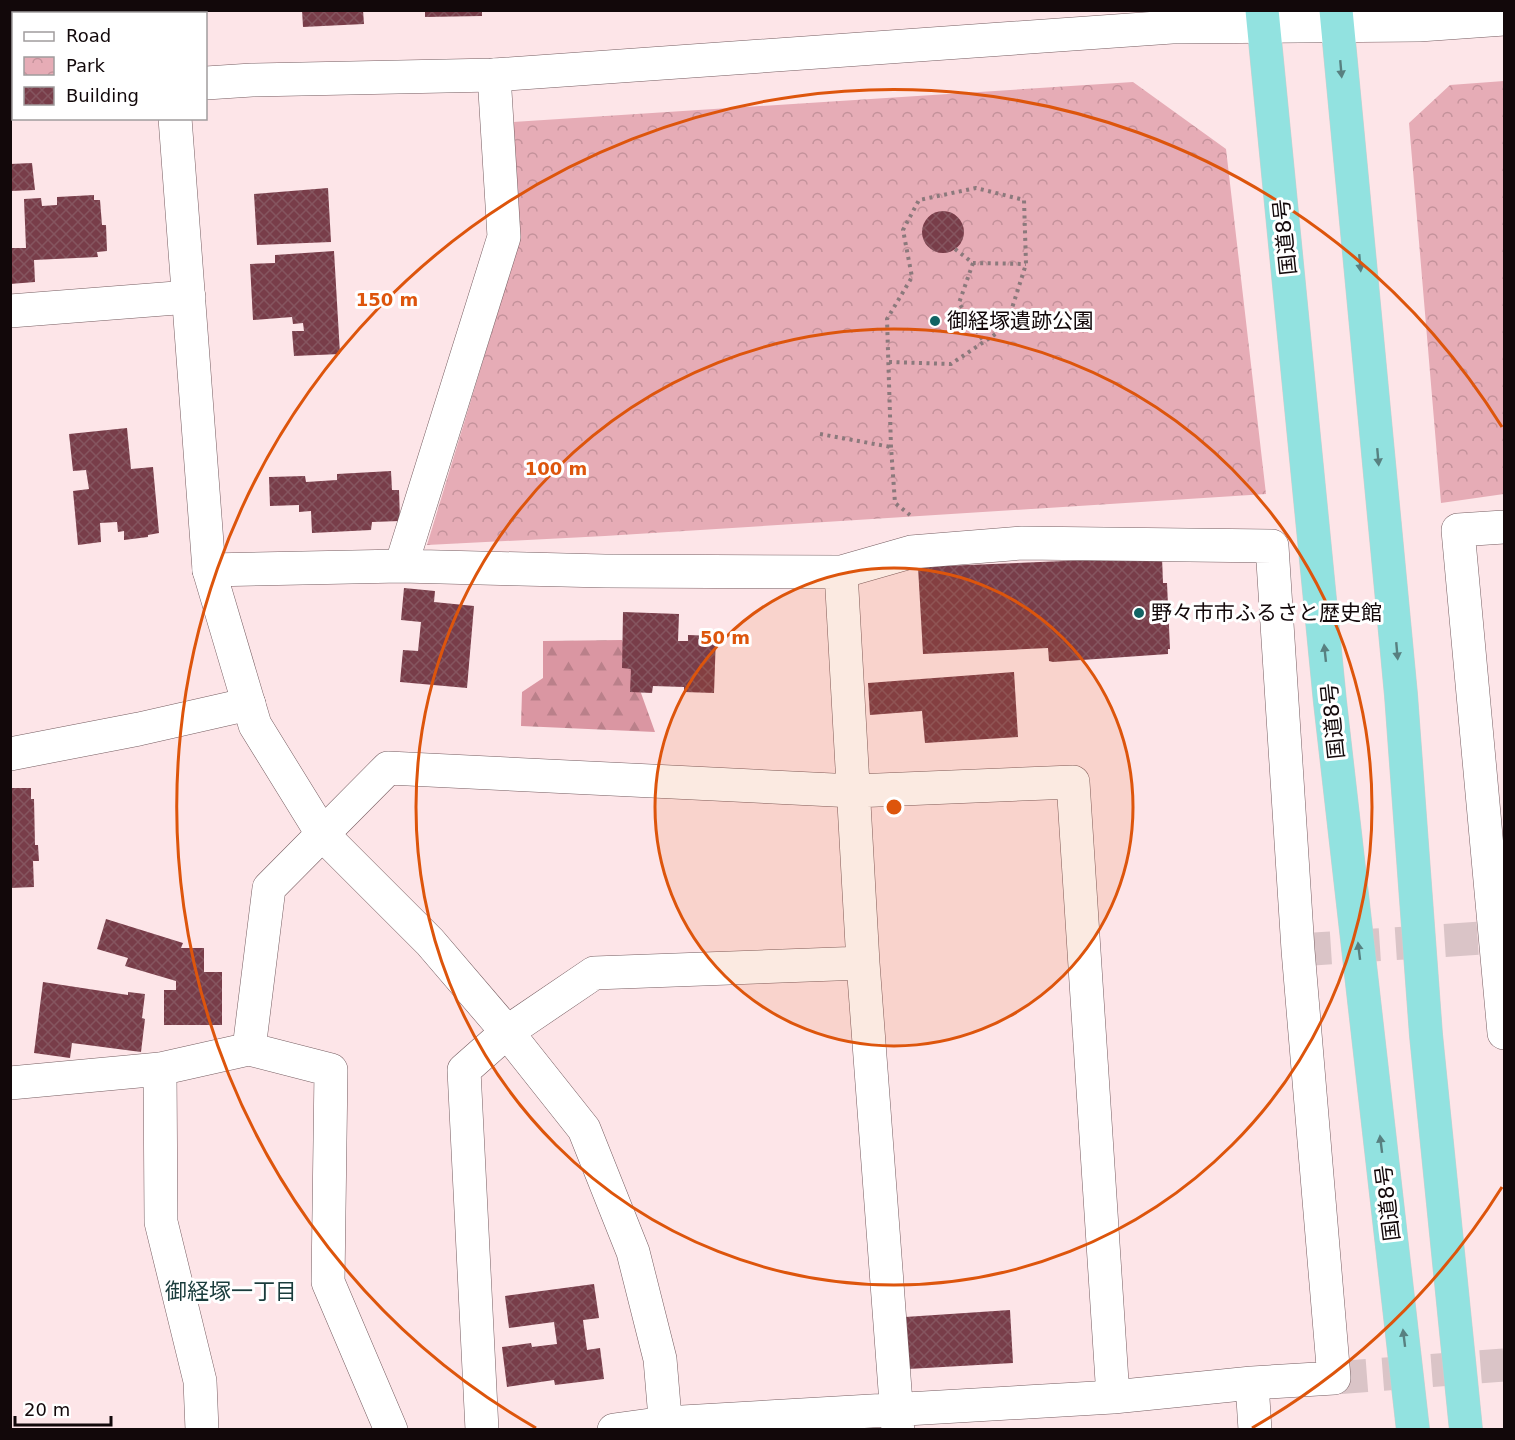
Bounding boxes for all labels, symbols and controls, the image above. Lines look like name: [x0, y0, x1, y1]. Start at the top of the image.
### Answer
legend: [12, 12, 207, 120]
text: Road: [66, 25, 111, 46]
text: Park: [66, 55, 105, 76]
one-way arrow: [1336, 59, 1346, 78]
text: Building: [66, 85, 139, 106]
street label: 国道8号: [1269, 198, 1301, 276]
one-way arrow: [1355, 253, 1365, 272]
text: 150 m: [356, 289, 418, 310]
place label: 御経塚遺跡公園: [947, 309, 1094, 333]
marker: 御経塚遺跡公園: [928, 314, 942, 328]
one-way arrow: [1373, 448, 1383, 467]
text: 100 m: [525, 458, 587, 479]
place label: 野々市市ふるさと歴史館: [1151, 601, 1382, 625]
marker: 野々市市ふるさと歴史館: [1132, 606, 1146, 620]
text: 50 m: [700, 627, 750, 648]
one-way arrow: [1392, 642, 1402, 661]
one-way arrow: [1320, 643, 1330, 662]
street label: 国道8号: [1317, 682, 1349, 760]
centre of rings: [884, 797, 904, 817]
one-way arrow: [1354, 941, 1364, 960]
one-way arrow: [1376, 1135, 1386, 1154]
street label: 国道8号: [1371, 1164, 1405, 1242]
district label: 御経塚一丁目: [165, 1279, 297, 1304]
one-way arrow: [1399, 1329, 1408, 1348]
scale bar: [15, 1389, 111, 1427]
text: 20 m: [24, 1399, 70, 1420]

